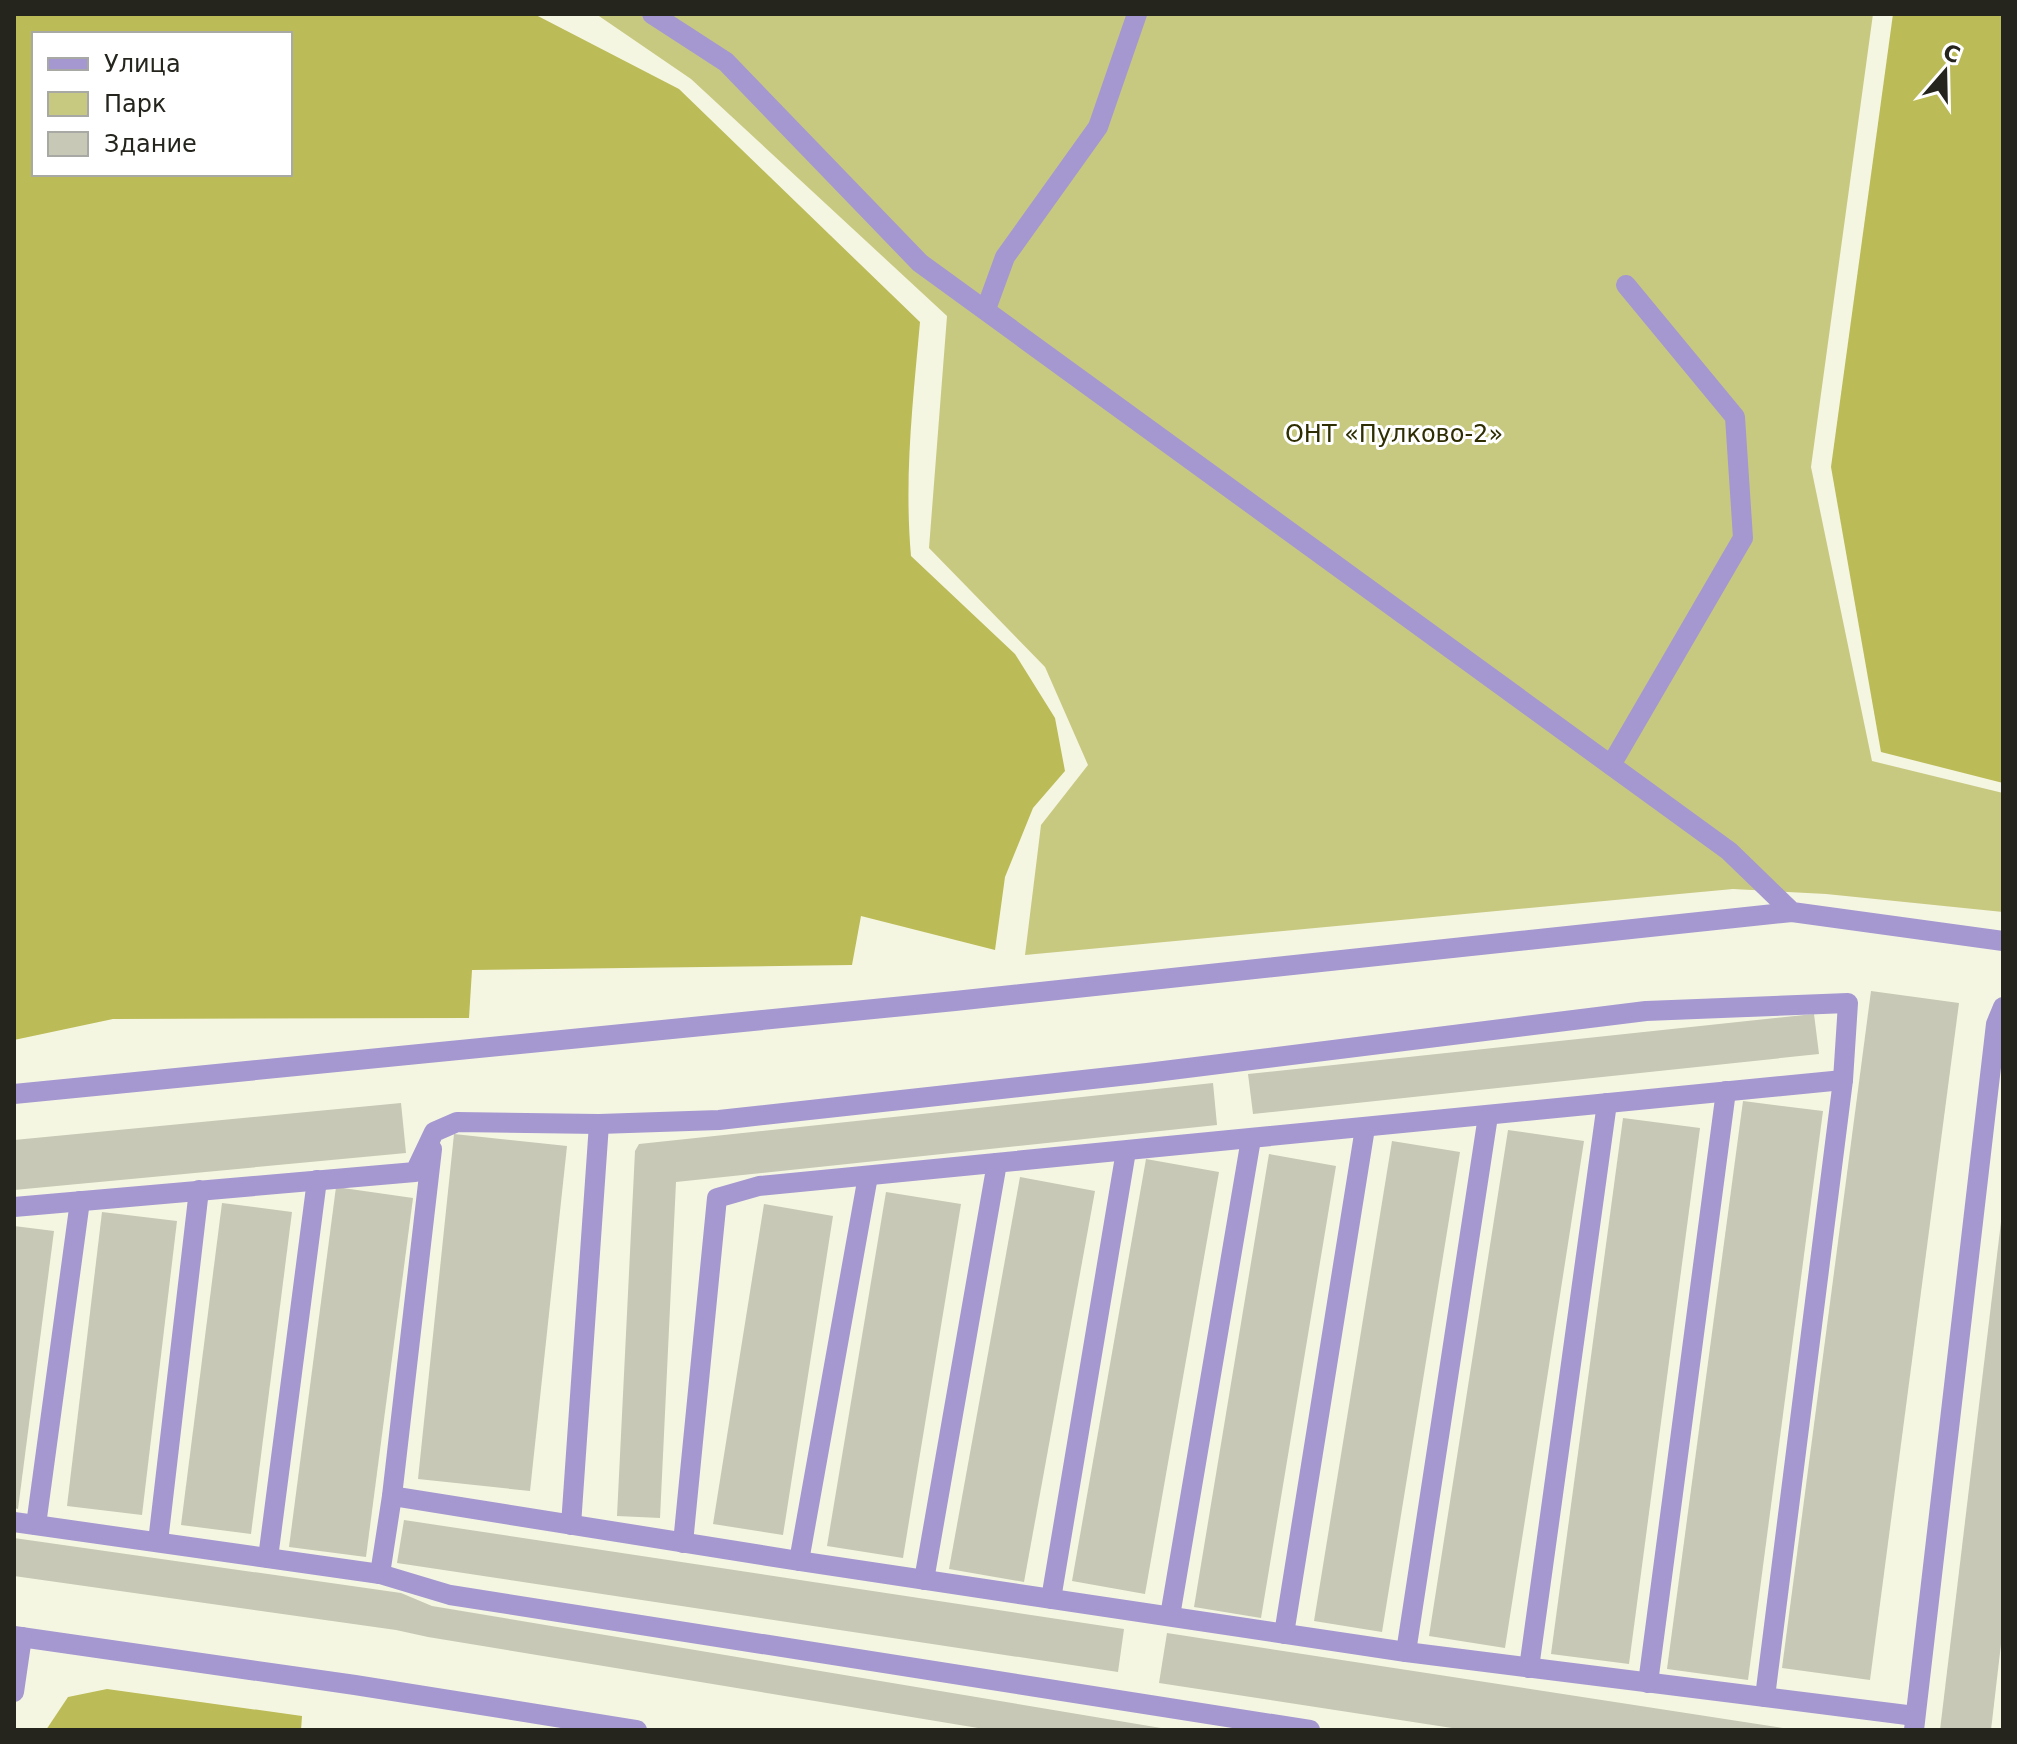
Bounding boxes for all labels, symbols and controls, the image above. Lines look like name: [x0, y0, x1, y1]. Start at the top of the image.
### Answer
legend: [32, 32, 292, 176]
north arrow: [1905, 32, 1985, 112]
text: С: [1940, 39, 1964, 68]
text: Улица: [104, 50, 181, 78]
text: Парк: [104, 90, 166, 118]
text: Здание: [104, 130, 197, 158]
park label: ОНТ «Пулково-2»: [1285, 420, 1503, 448]

